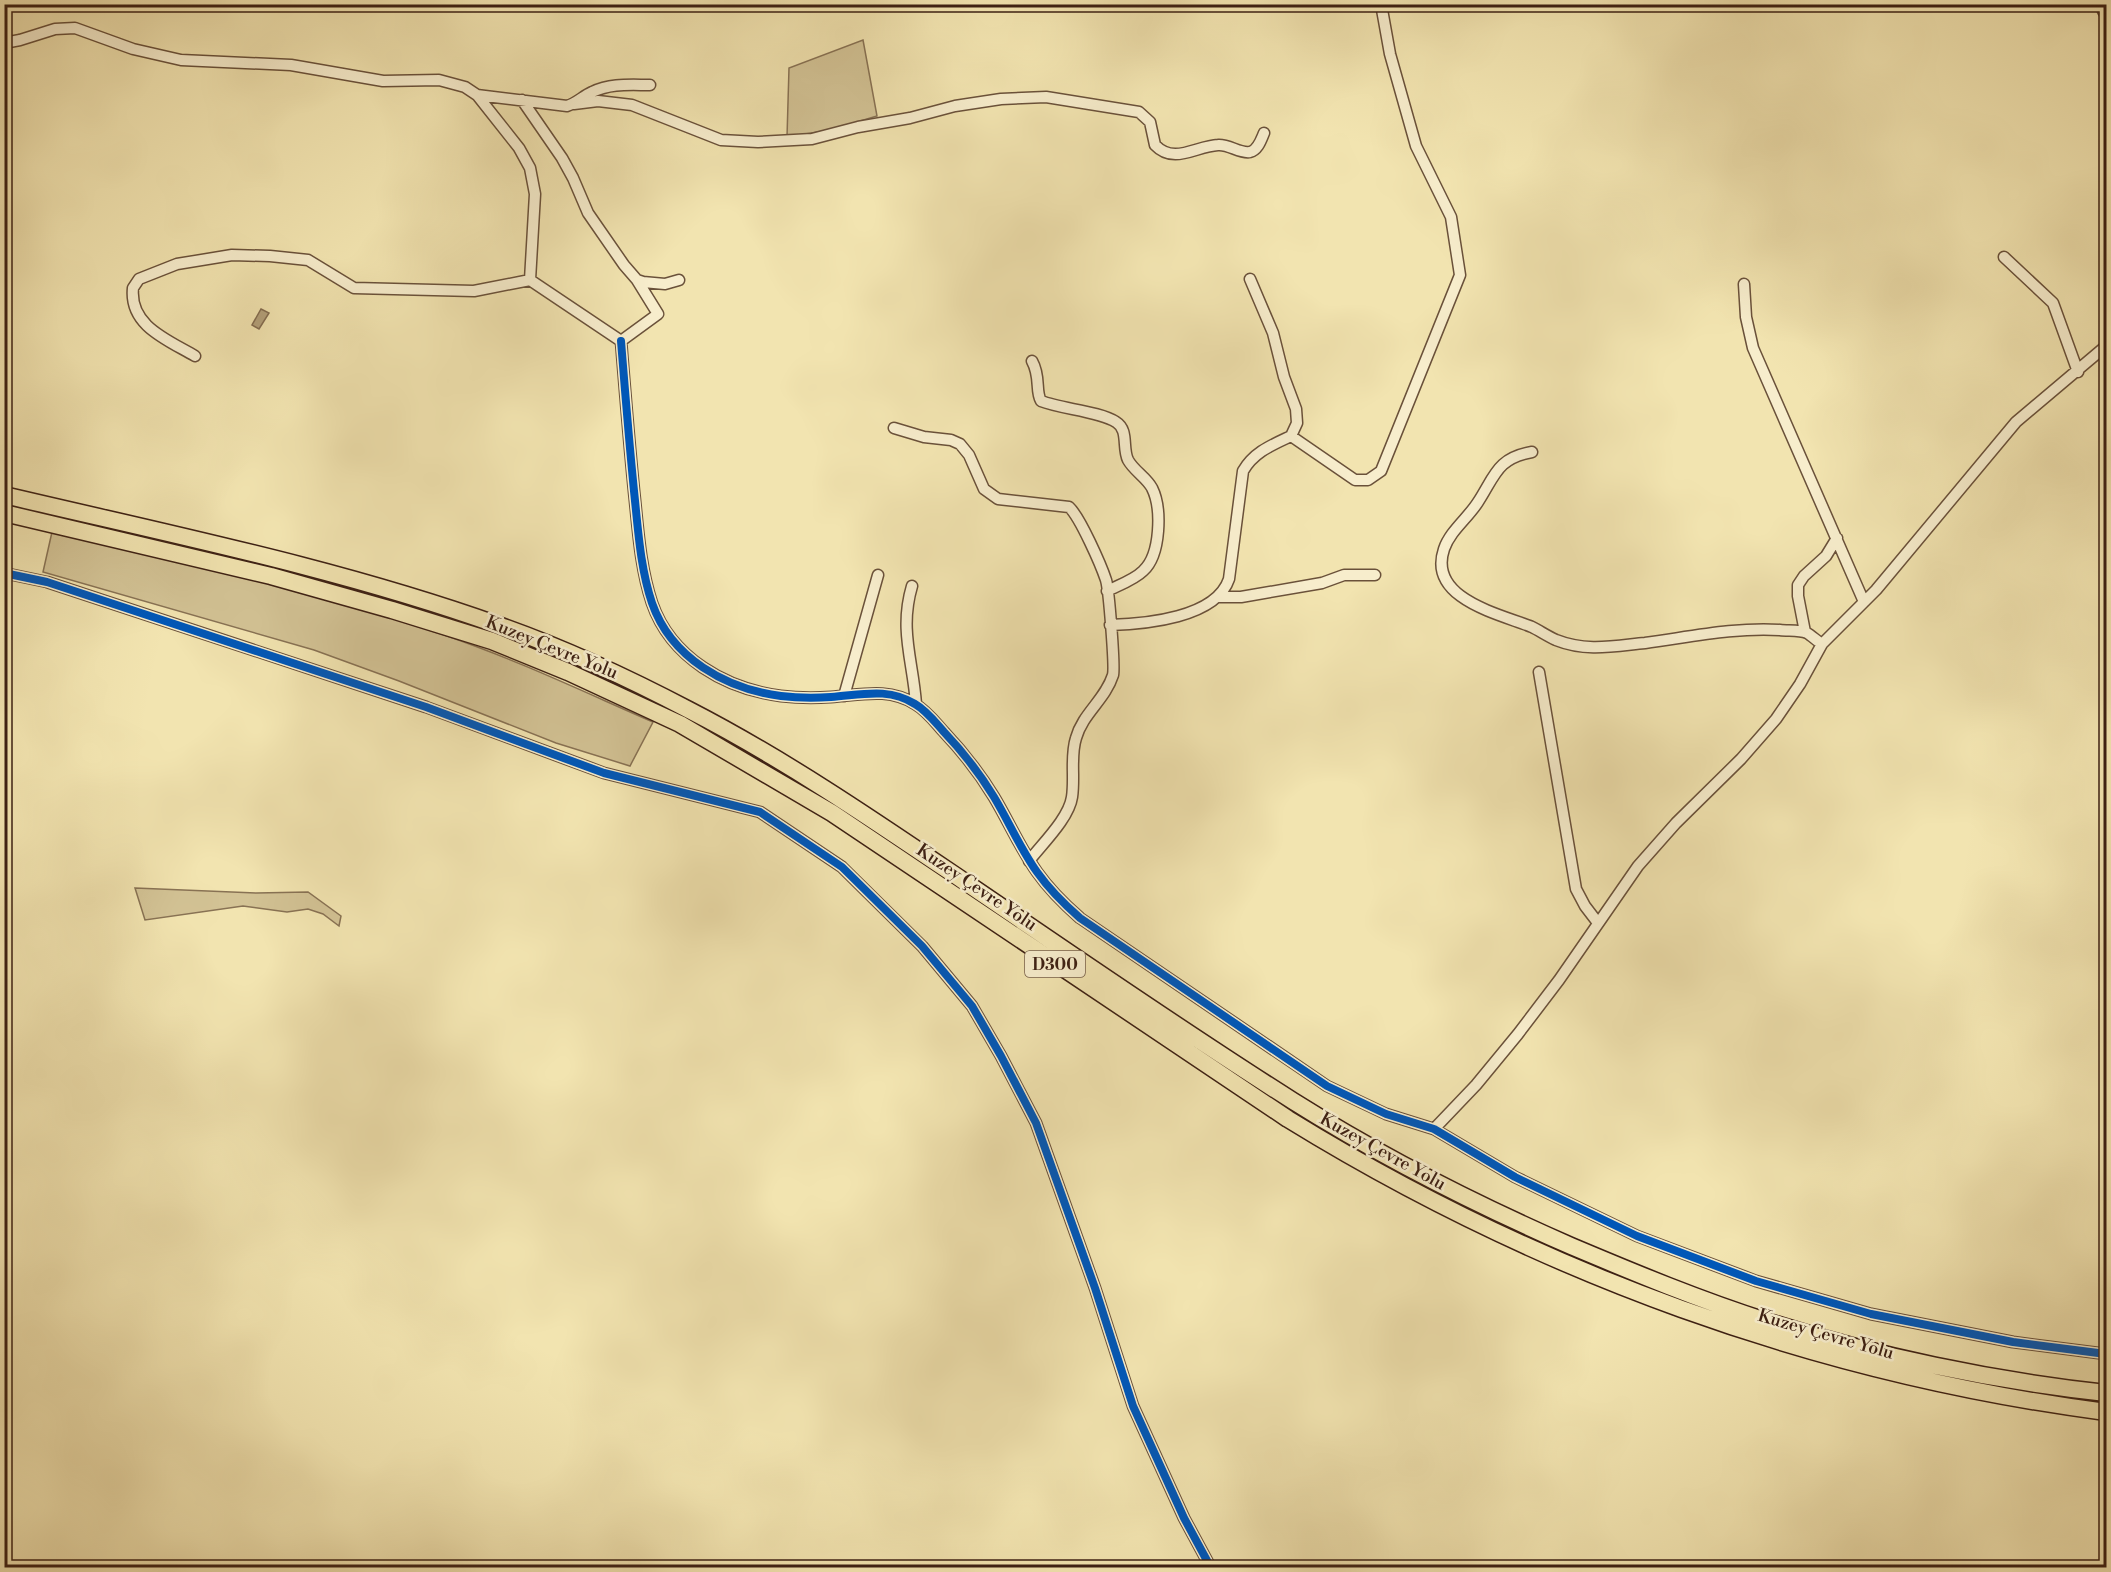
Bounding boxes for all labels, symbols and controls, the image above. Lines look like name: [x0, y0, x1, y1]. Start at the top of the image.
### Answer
street label: Kuzey Çevre Yolu: [482, 610, 622, 685]
street label: Kuzey Çevre Yolu: [912, 839, 1042, 937]
road number: D300: [1025, 951, 1085, 977]
street label: Kuzey Çevre Yolu: [1316, 1107, 1451, 1196]
street label: Kuzey Çevre Yolu: [1755, 1304, 1897, 1365]

